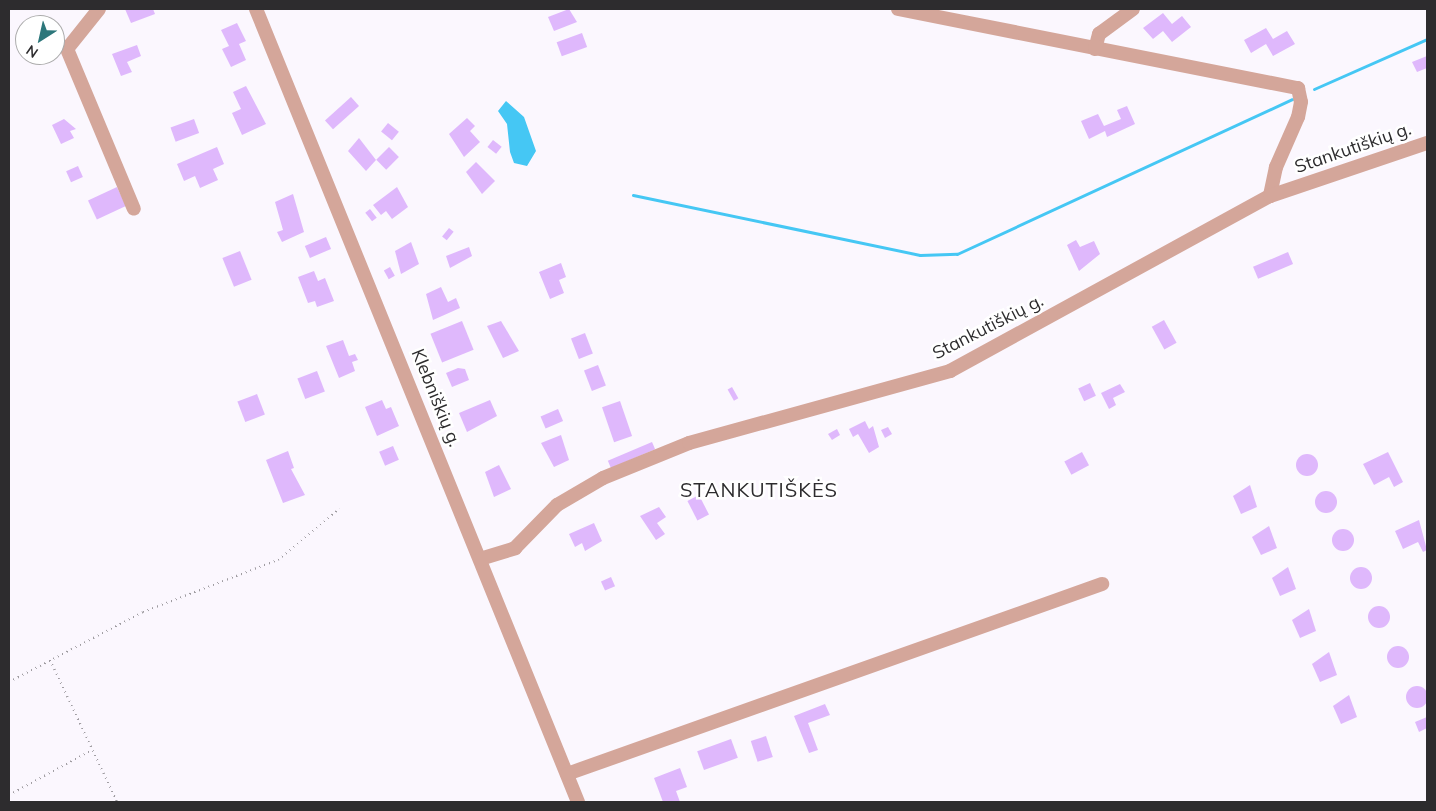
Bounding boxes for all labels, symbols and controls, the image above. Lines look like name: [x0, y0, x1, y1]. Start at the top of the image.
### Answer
north arrow: [15, 15, 65, 65]
text: N: [22, 41, 41, 62]
street label: Stankutiškių g.: [1292, 118, 1414, 178]
street label: Stankutiškių g.: [929, 290, 1047, 364]
street label: Klebniškių g.: [407, 346, 465, 450]
district label: STANKUTIŠKĖS: [679, 477, 839, 501]

